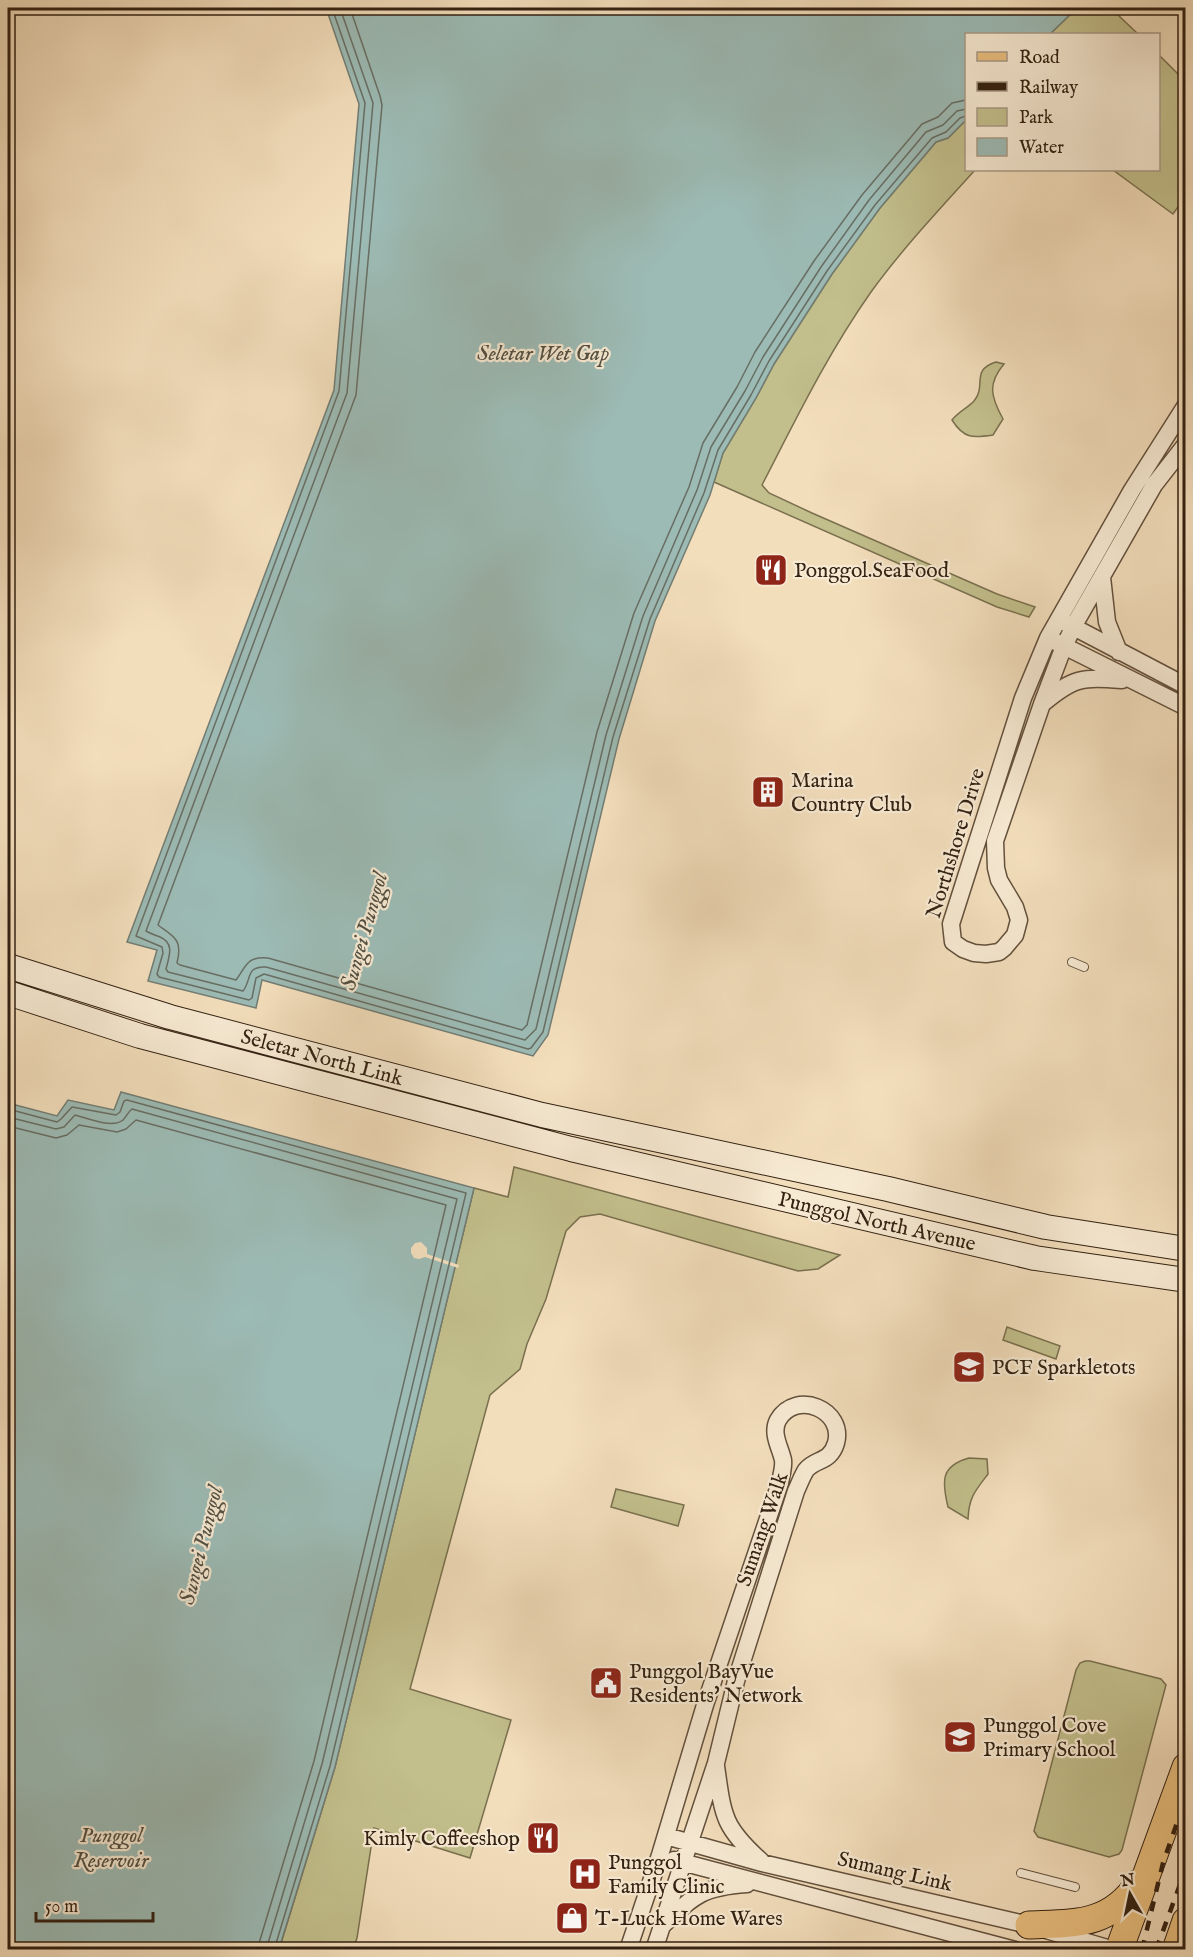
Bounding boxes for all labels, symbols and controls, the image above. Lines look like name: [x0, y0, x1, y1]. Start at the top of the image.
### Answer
legend: [965, 33, 1160, 171]
text: Road: [1019, 47, 1060, 70]
text: Railway: [1019, 77, 1078, 100]
text: Park: [1019, 107, 1054, 130]
text: Water: [1019, 137, 1064, 160]
water label: Seletar Wet Gap: [477, 340, 609, 368]
restaurant icon: Ponggol.SeaFood: [753, 552, 789, 588]
place label: Ponggol.SeaFood: [794, 558, 950, 585]
street label: Northshore Drive: [921, 765, 992, 922]
place label: Marina Country Club: [791, 768, 912, 819]
building icon: Marina Country Club: [750, 774, 786, 810]
water label: Sungei Punggol: [335, 868, 396, 994]
street label: Seletar North Link: [238, 1024, 406, 1093]
street label: Punggol North Avenue: [775, 1187, 979, 1258]
school or university icon: PCF Sparkletots: [951, 1349, 987, 1385]
place label: PCF Sparkletots: [992, 1355, 1136, 1382]
street label: Sumang Walk: [731, 1468, 796, 1590]
water label: Sungei Punggol: [174, 1482, 231, 1608]
place label: Punggol BayVue Residents' Network: [629, 1659, 803, 1710]
public building icon: Punggol BayVue Residents' Network: [588, 1665, 624, 1701]
place label: Punggol Cove Primary School: [983, 1713, 1116, 1764]
school or university icon: Punggol Cove Primary School: [942, 1719, 978, 1755]
restaurant icon: Kimly Coffeeshop: [525, 1820, 561, 1856]
water label: Punggol Reservoir: [74, 1822, 150, 1875]
place label: Kimly Coffeeshop: [363, 1826, 520, 1853]
street label: Sumang Link: [835, 1846, 955, 1899]
place label: Punggol Family Clinic: [608, 1850, 724, 1901]
hospital icon: Punggol Family Clinic: [567, 1856, 603, 1892]
north arrow: [1100, 1864, 1160, 1924]
text: N: [1119, 1870, 1137, 1892]
scale bar: [36, 1885, 153, 1923]
text: 50 m: [45, 1896, 78, 1919]
shop icon: T-Luck Home Wares: [554, 1900, 590, 1936]
place label: T-Luck Home Wares: [595, 1906, 783, 1933]

